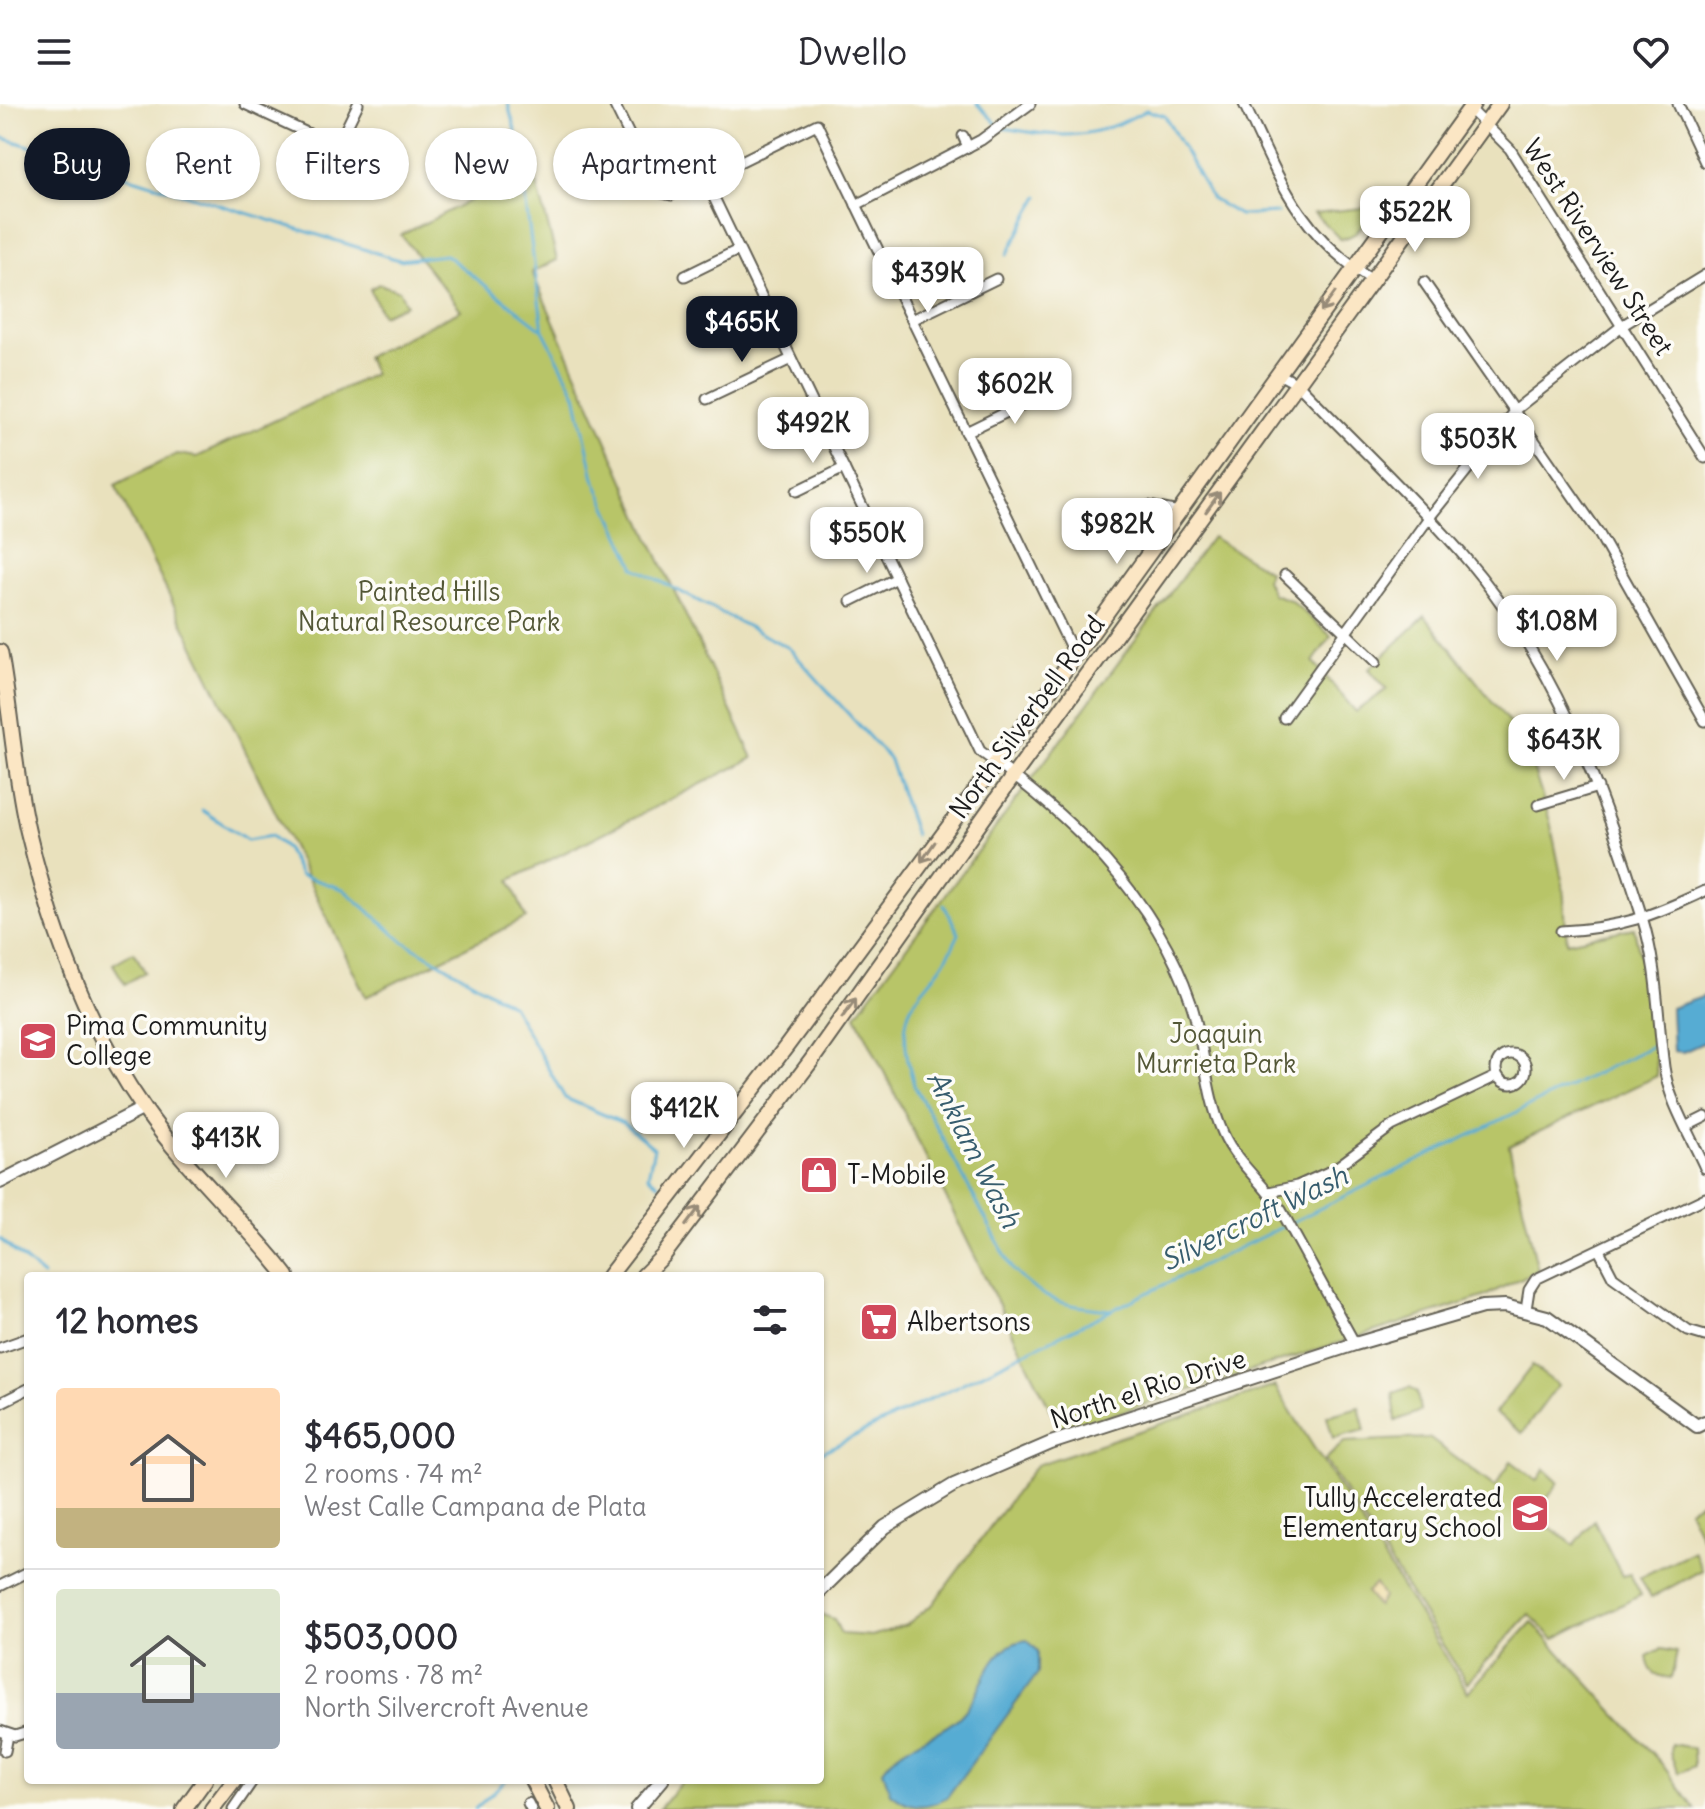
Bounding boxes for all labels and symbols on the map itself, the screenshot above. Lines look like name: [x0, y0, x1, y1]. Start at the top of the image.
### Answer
street label: West Riverview Street: [1516, 132, 1681, 361]
pin: $522K: [1359, 186, 1471, 254]
pin: $439K: [872, 247, 984, 315]
one-way arrow: [1319, 291, 1336, 313]
pin: $465K: [686, 296, 798, 364]
pin: $602K: [959, 358, 1071, 426]
pin: $492K: [757, 397, 869, 465]
pin: $503K: [1422, 413, 1534, 481]
one-way arrow: [1205, 491, 1222, 513]
pin: $982K: [1061, 498, 1173, 566]
pin: $550K: [811, 507, 923, 575]
park label: Painted Hills Natural Resource Park: [298, 575, 560, 638]
pin: $1.08M: [1492, 595, 1622, 663]
street label: North Silverbell Road: [942, 609, 1111, 825]
pin: $643K: [1508, 714, 1620, 782]
one-way arrow: [919, 840, 936, 862]
one-way arrow: [840, 997, 857, 1019]
place label: Pima Community College: [66, 1009, 268, 1072]
park label: Joaquin Murrieta Park: [1136, 1017, 1296, 1080]
school or university icon: Pima Community College: [17, 1020, 59, 1062]
water label: Anklam Wash: [919, 1064, 1029, 1234]
pin: $412K: [628, 1082, 740, 1150]
pin: $413K: [170, 1112, 282, 1180]
shop icon: T-Mobile: [798, 1154, 840, 1196]
water label: Silvercroft Wash: [1155, 1157, 1354, 1279]
place label: T-Mobile: [847, 1158, 946, 1191]
one-way arrow: [685, 1206, 702, 1227]
supermarket icon: Albertsons: [858, 1301, 900, 1343]
place label: Albertsons: [907, 1305, 1031, 1338]
street label: North el Rio Drive: [1046, 1341, 1250, 1436]
place label: Tully Accelerated Elementary School: [1282, 1481, 1502, 1544]
school or university icon: Tully Accelerated Elementary School: [1509, 1492, 1551, 1534]

